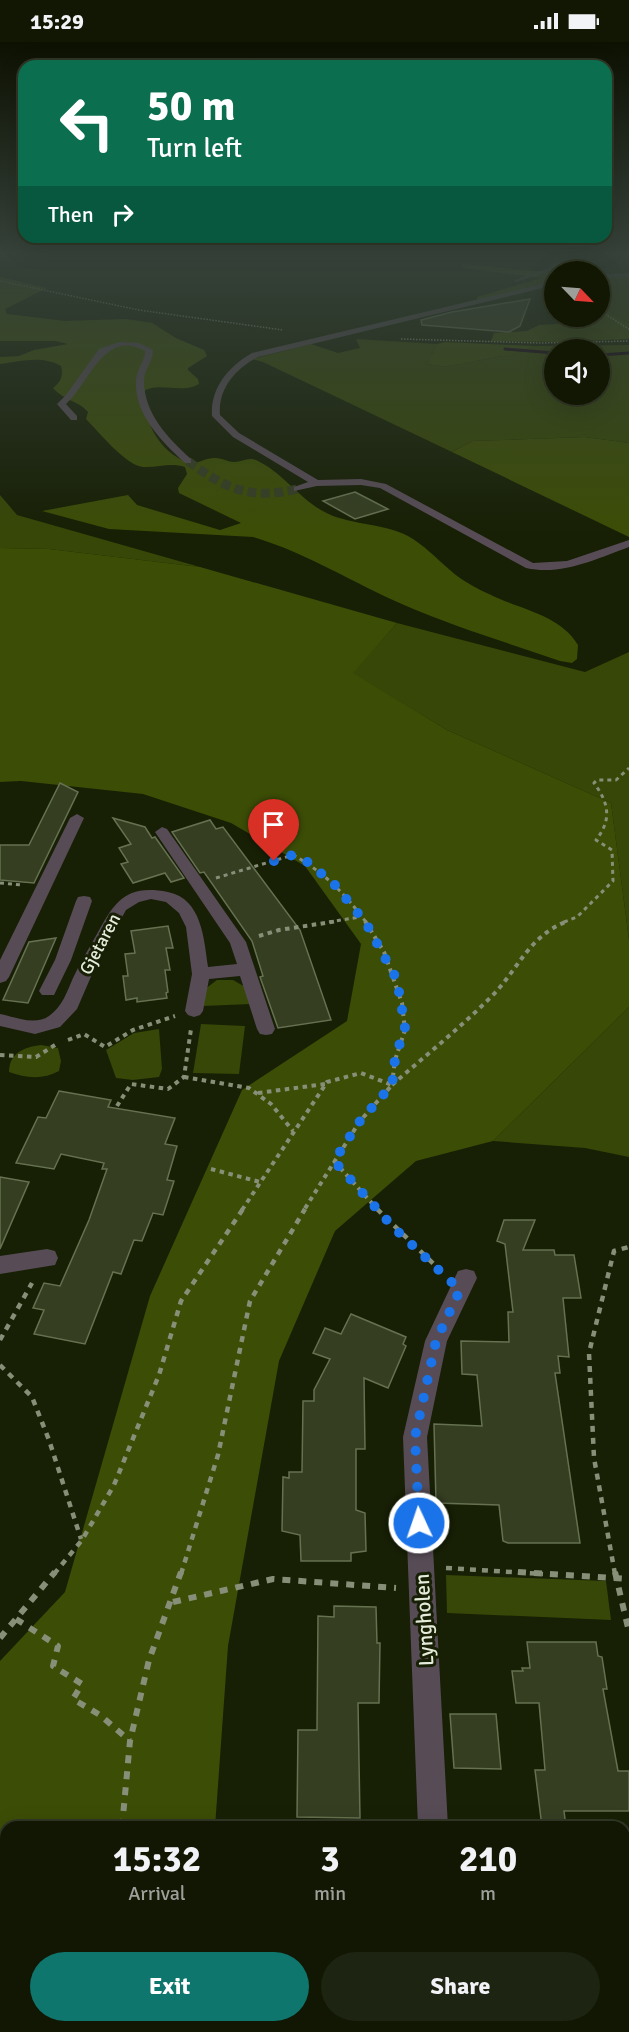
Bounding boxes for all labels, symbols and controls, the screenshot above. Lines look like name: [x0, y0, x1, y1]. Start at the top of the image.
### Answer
text: 15:29: [30, 8, 84, 35]
text: 50 m: [147, 81, 236, 132]
icon: left: [48, 84, 126, 162]
text: Turn left: [147, 132, 242, 165]
icon: right: [106, 198, 139, 231]
text: Then: [48, 201, 94, 228]
north arrow: [544, 261, 610, 327]
map controls: [544, 261, 610, 405]
button: sound: [544, 339, 610, 405]
pin: [248, 799, 299, 861]
icon: arrive: [257, 808, 290, 841]
street label: Gjetaren: [75, 910, 125, 978]
position arrow: [387, 1491, 451, 1555]
street label: Lyngholen: [409, 1573, 439, 1667]
text: 15:32: [113, 1837, 201, 1882]
text: 3: [320, 1837, 340, 1882]
text: 210: [459, 1837, 517, 1882]
text: Arrival: [128, 1881, 186, 1906]
text: min: [314, 1881, 346, 1906]
text: m: [480, 1881, 496, 1906]
button: Exit: [30, 1952, 309, 2021]
button: Share: [321, 1952, 600, 2021]

